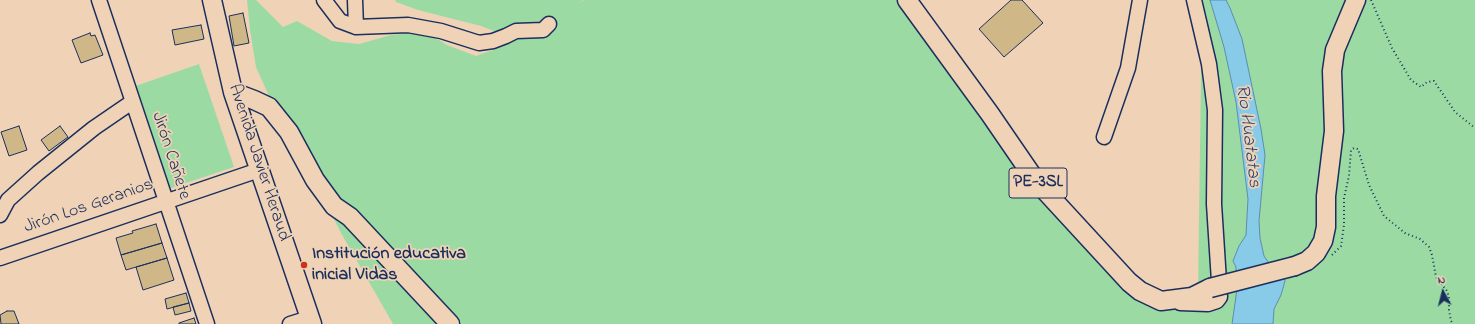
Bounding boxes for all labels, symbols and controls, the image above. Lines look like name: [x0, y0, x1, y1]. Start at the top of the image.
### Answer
street label: Avenida Javier Heraud: [222, 82, 294, 244]
water label: Rio Huatatas: [1229, 83, 1265, 189]
street label: Jirón Cañete: [146, 109, 194, 203]
road number: PE-3SL: [1009, 168, 1067, 198]
street label: Jirón Los Geranios: [22, 175, 156, 239]
place label: Institución educativa inicial Vidas: [312, 244, 466, 286]
marker: Institución educativa inicial Vidas: [299, 260, 309, 270]
north arrow: [1423, 272, 1463, 312]
text: N: [1437, 272, 1446, 288]

